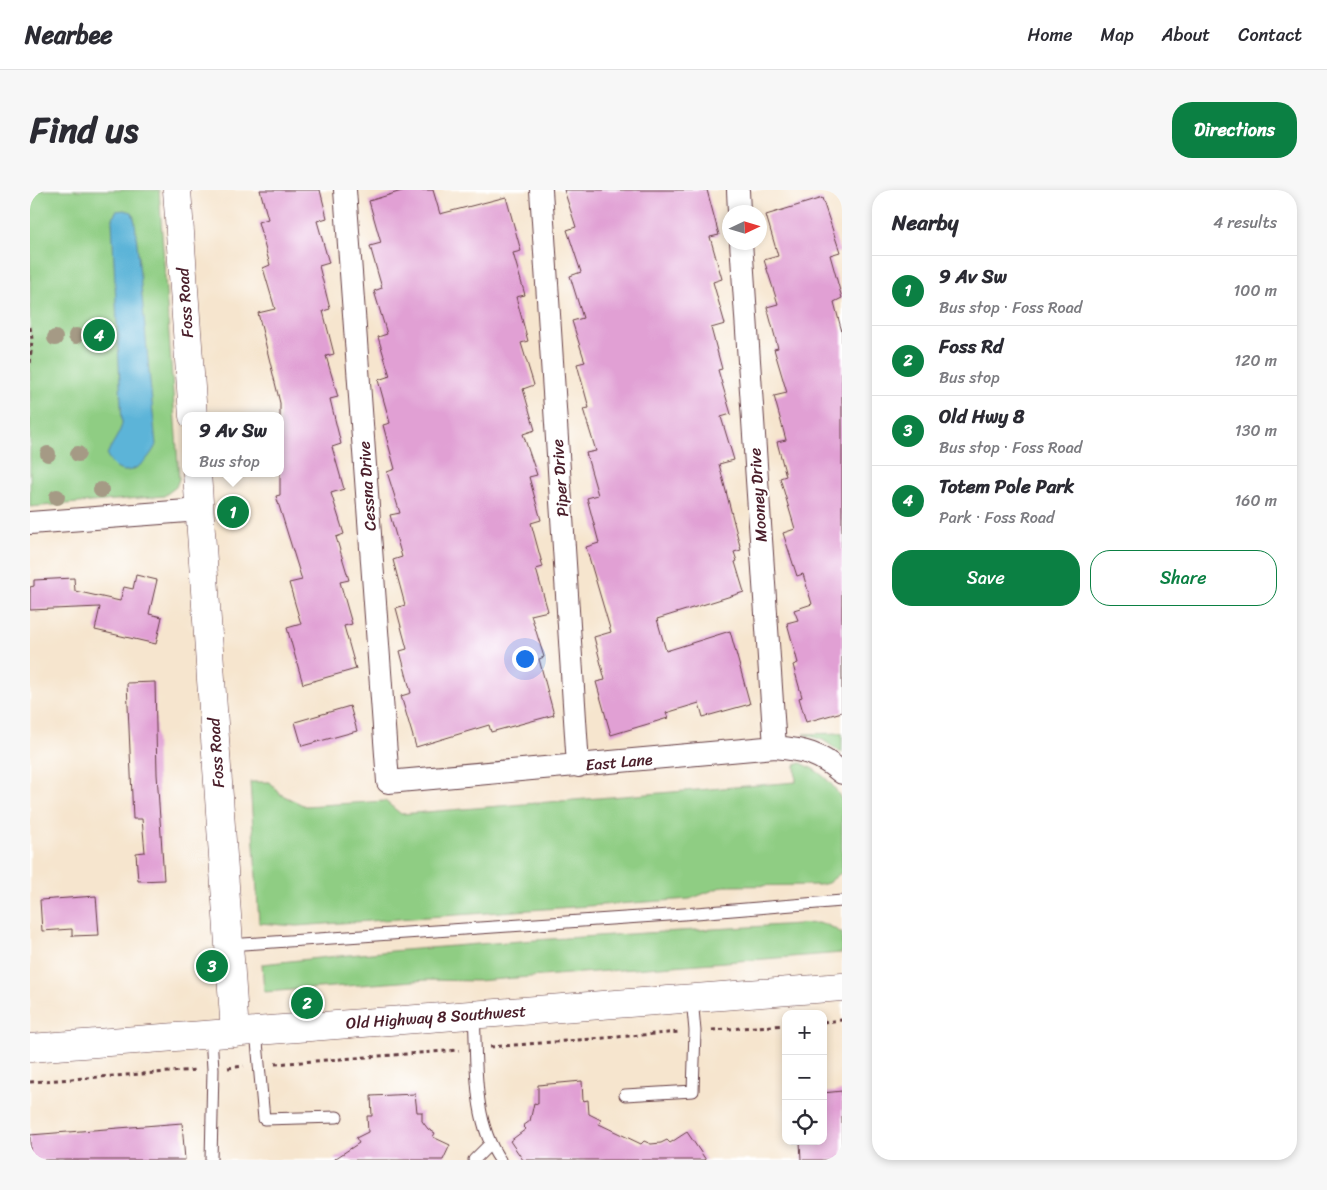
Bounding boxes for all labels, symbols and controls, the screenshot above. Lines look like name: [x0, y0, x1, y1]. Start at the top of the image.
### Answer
text: Nearbee: [25, 14, 113, 56]
text: Home: [1028, 19, 1073, 51]
text: Map: [1101, 19, 1134, 51]
text: About: [1162, 19, 1210, 51]
text: Contact: [1238, 19, 1302, 51]
text: Find us: [30, 99, 138, 161]
button: Directions: [1172, 102, 1297, 158]
text: Nearby: [892, 204, 958, 242]
north arrow: [722, 205, 767, 250]
text: 4 results: [1213, 208, 1277, 237]
text: 9 Av Sw: [939, 260, 1007, 293]
street label: Foss Road: [168, 266, 202, 339]
text: 1: [905, 276, 911, 305]
text: 100 m: [1233, 276, 1277, 305]
text: Bus stop · Foss Road: [939, 293, 1082, 322]
pin: 4: [83, 316, 115, 354]
text: Foss Rd: [939, 330, 1003, 363]
text: 2: [903, 346, 913, 375]
text: 120 m: [1234, 346, 1277, 375]
text: Bus stop: [939, 363, 1000, 392]
text: Old Hwy 8: [939, 400, 1025, 433]
popup: [182, 412, 284, 477]
text: 9 Av Sw: [199, 414, 267, 447]
text: 3: [904, 416, 912, 445]
text: 130 m: [1235, 416, 1277, 445]
text: Bus stop · Foss Road: [939, 433, 1082, 462]
street label: Piper Drive: [543, 438, 577, 518]
street label: Cessna Drive: [349, 440, 385, 532]
text: Bus stop: [199, 447, 260, 476]
street label: Mooney Drive: [740, 447, 776, 543]
text: Totem Pole Park: [939, 470, 1074, 503]
text: 4: [903, 486, 913, 515]
text: 160 m: [1234, 486, 1277, 515]
pin: 1: [217, 493, 249, 531]
text: Park · Foss Road: [939, 503, 1054, 532]
button: Save: [892, 550, 1080, 606]
button: Share: [1090, 550, 1277, 606]
your location: [512, 646, 538, 672]
street label: Foss Road: [199, 716, 233, 789]
street label: East Lane: [584, 745, 654, 779]
pin: 3: [196, 947, 228, 985]
pin: 2: [291, 984, 323, 1022]
street label: Old Highway 8 Southwest: [345, 996, 527, 1038]
map controls: [782, 1010, 827, 1145]
button: +: [782, 1010, 827, 1055]
button: −: [782, 1055, 827, 1100]
button: locate: [782, 1100, 827, 1145]

